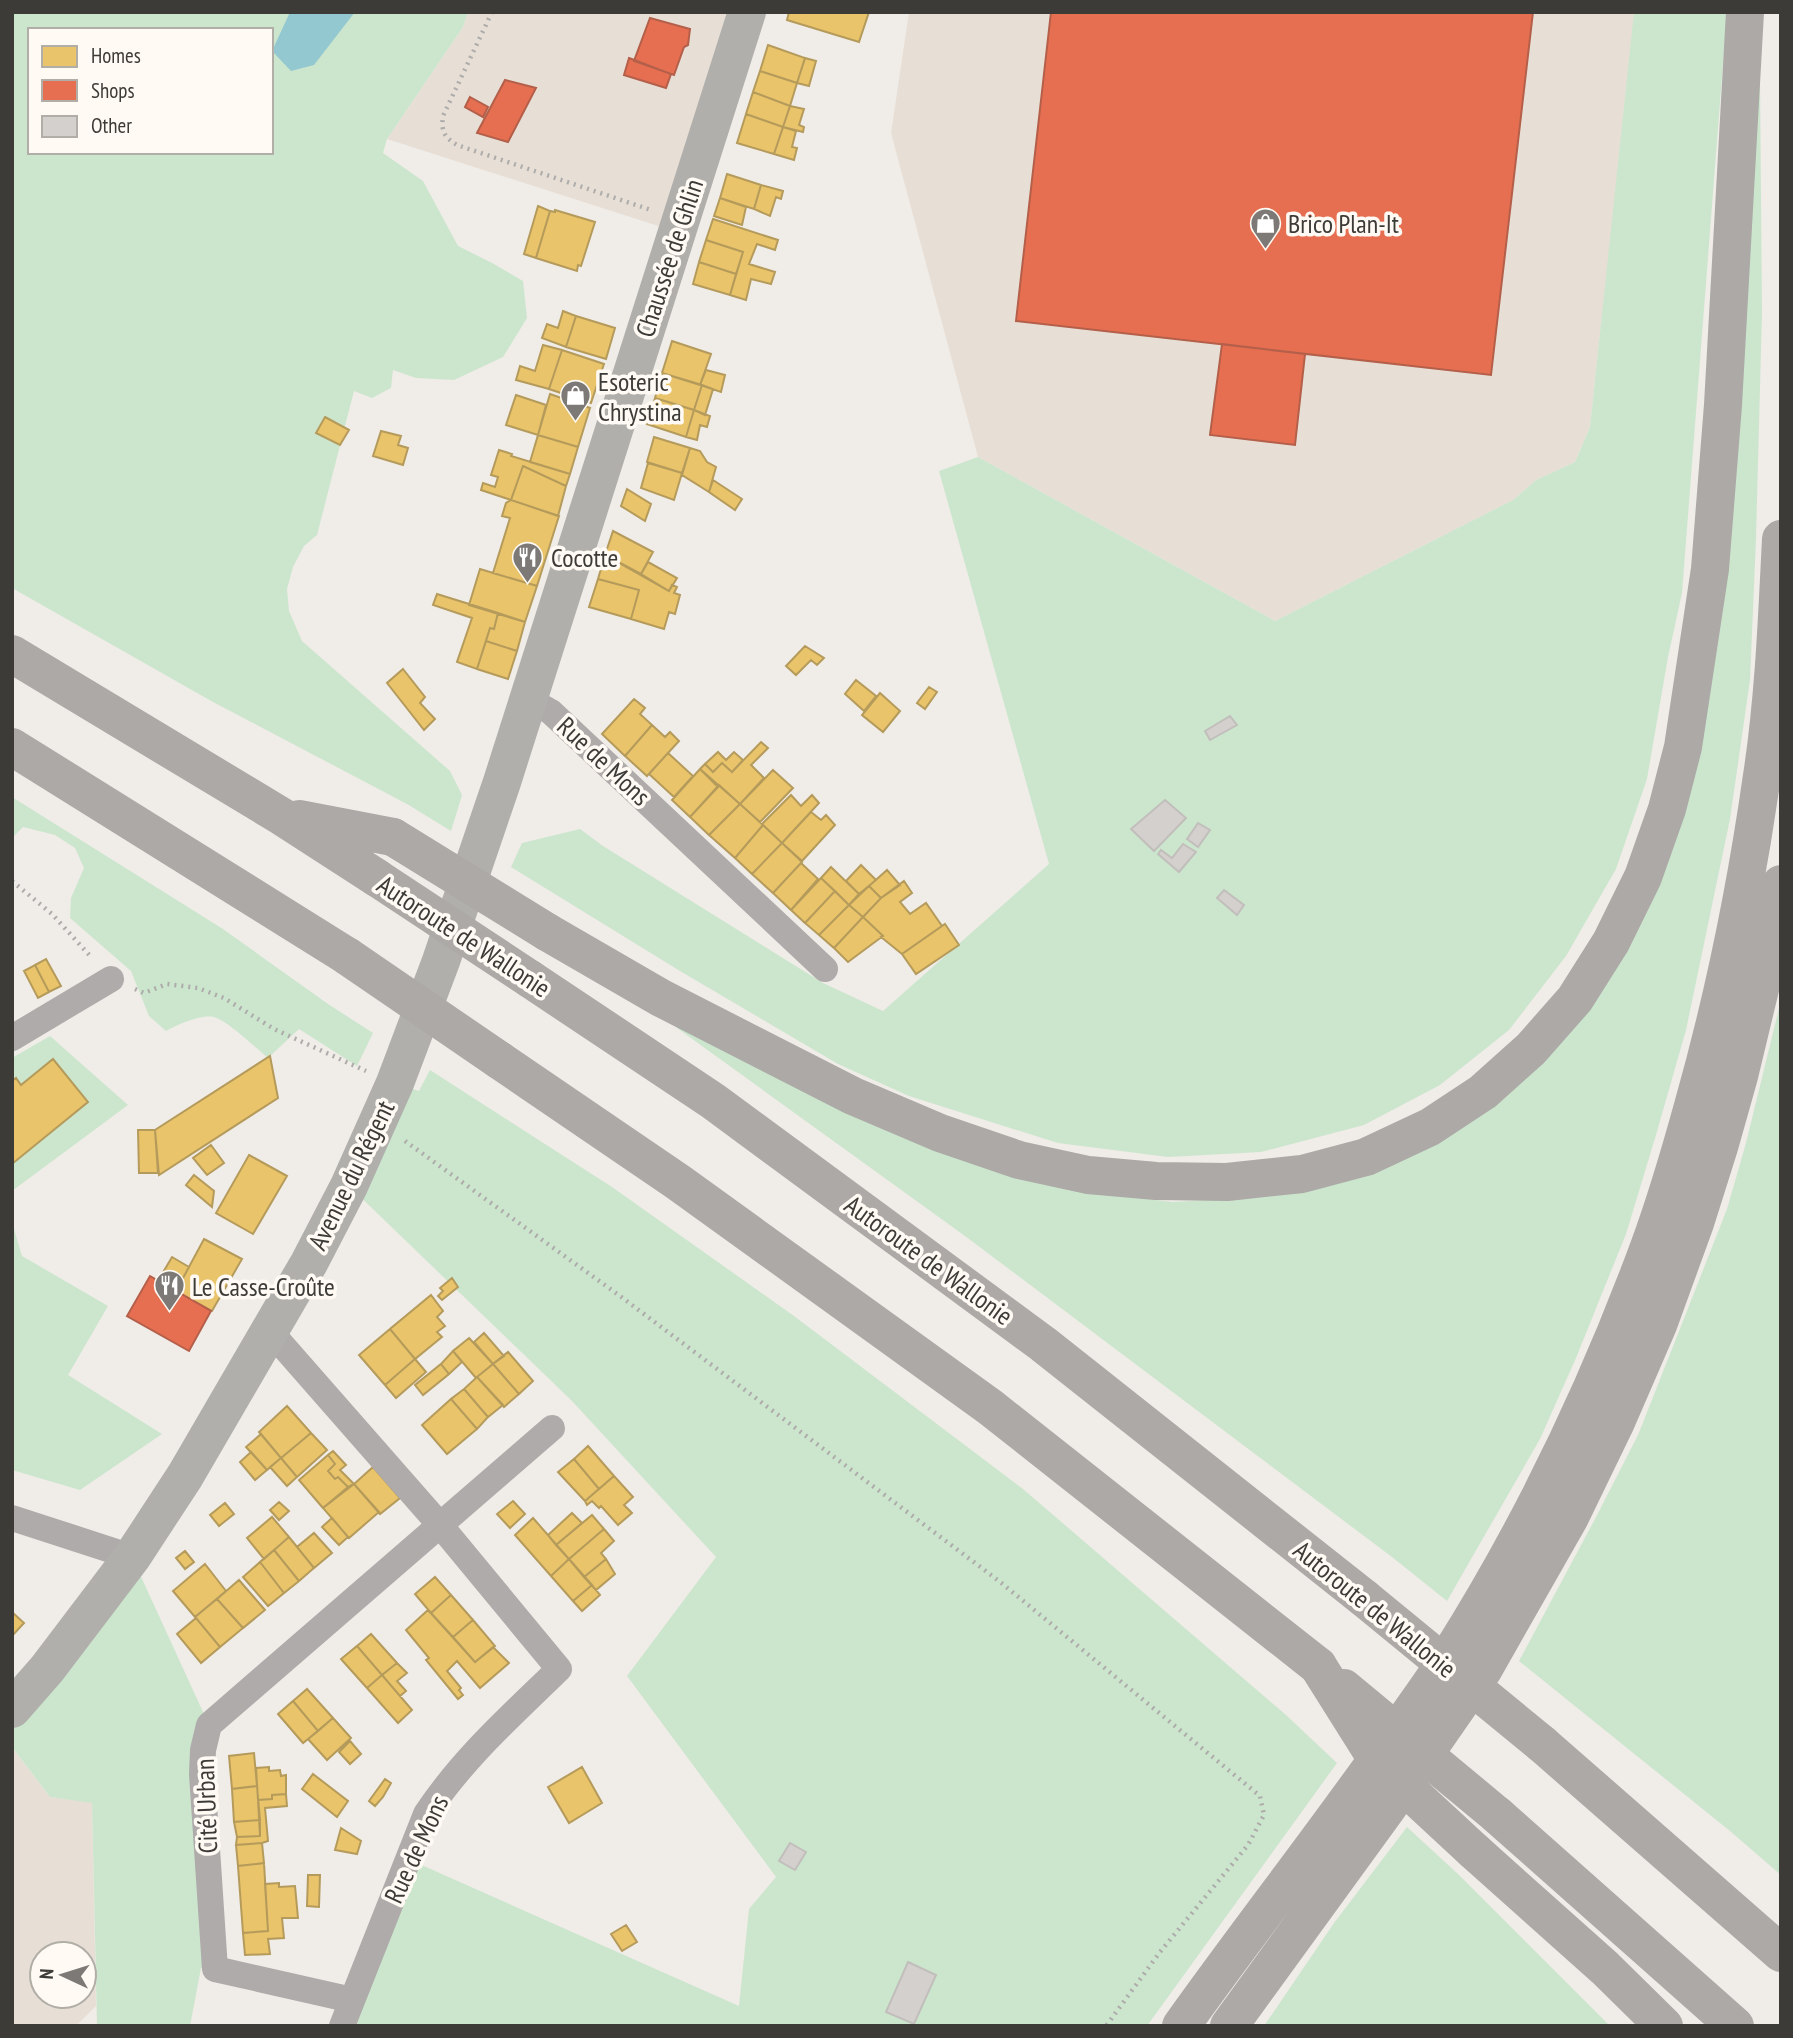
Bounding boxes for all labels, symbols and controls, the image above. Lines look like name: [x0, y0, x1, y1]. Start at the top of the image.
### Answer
legend: [28, 28, 273, 154]
text: Homes: [91, 42, 141, 69]
text: Shops: [91, 77, 135, 104]
text: Other: [91, 112, 132, 139]
street label: Chaussée de Ghlin: [628, 175, 710, 341]
shop icon: Brico Plan-It: [1248, 206, 1282, 250]
place label: Brico Plan-It: [1288, 207, 1399, 240]
place label: Esoteric Chrystina: [598, 365, 682, 428]
shop icon: Esoteric Chrystina: [558, 379, 592, 423]
restaurant icon: Cocotte: [511, 540, 545, 584]
place label: Cocotte: [551, 541, 618, 574]
street label: Rue de Mons: [550, 710, 658, 812]
street label: Autoroute de Wallonie: [371, 868, 557, 1004]
street label: Avenue du Régent: [301, 1095, 401, 1255]
street label: Autoroute de Wallonie: [838, 1188, 1020, 1332]
restaurant icon: Le Casse-Croûte: [152, 1269, 186, 1313]
place label: Le Casse-Croûte: [192, 1270, 335, 1303]
street label: Autoroute de Wallonie: [1287, 1533, 1463, 1685]
street label: Cité Urban: [188, 1758, 224, 1854]
street label: Rue de Mons: [377, 1790, 455, 1908]
north arrow: [28, 1940, 98, 2010]
text: N: [34, 1968, 58, 1980]

